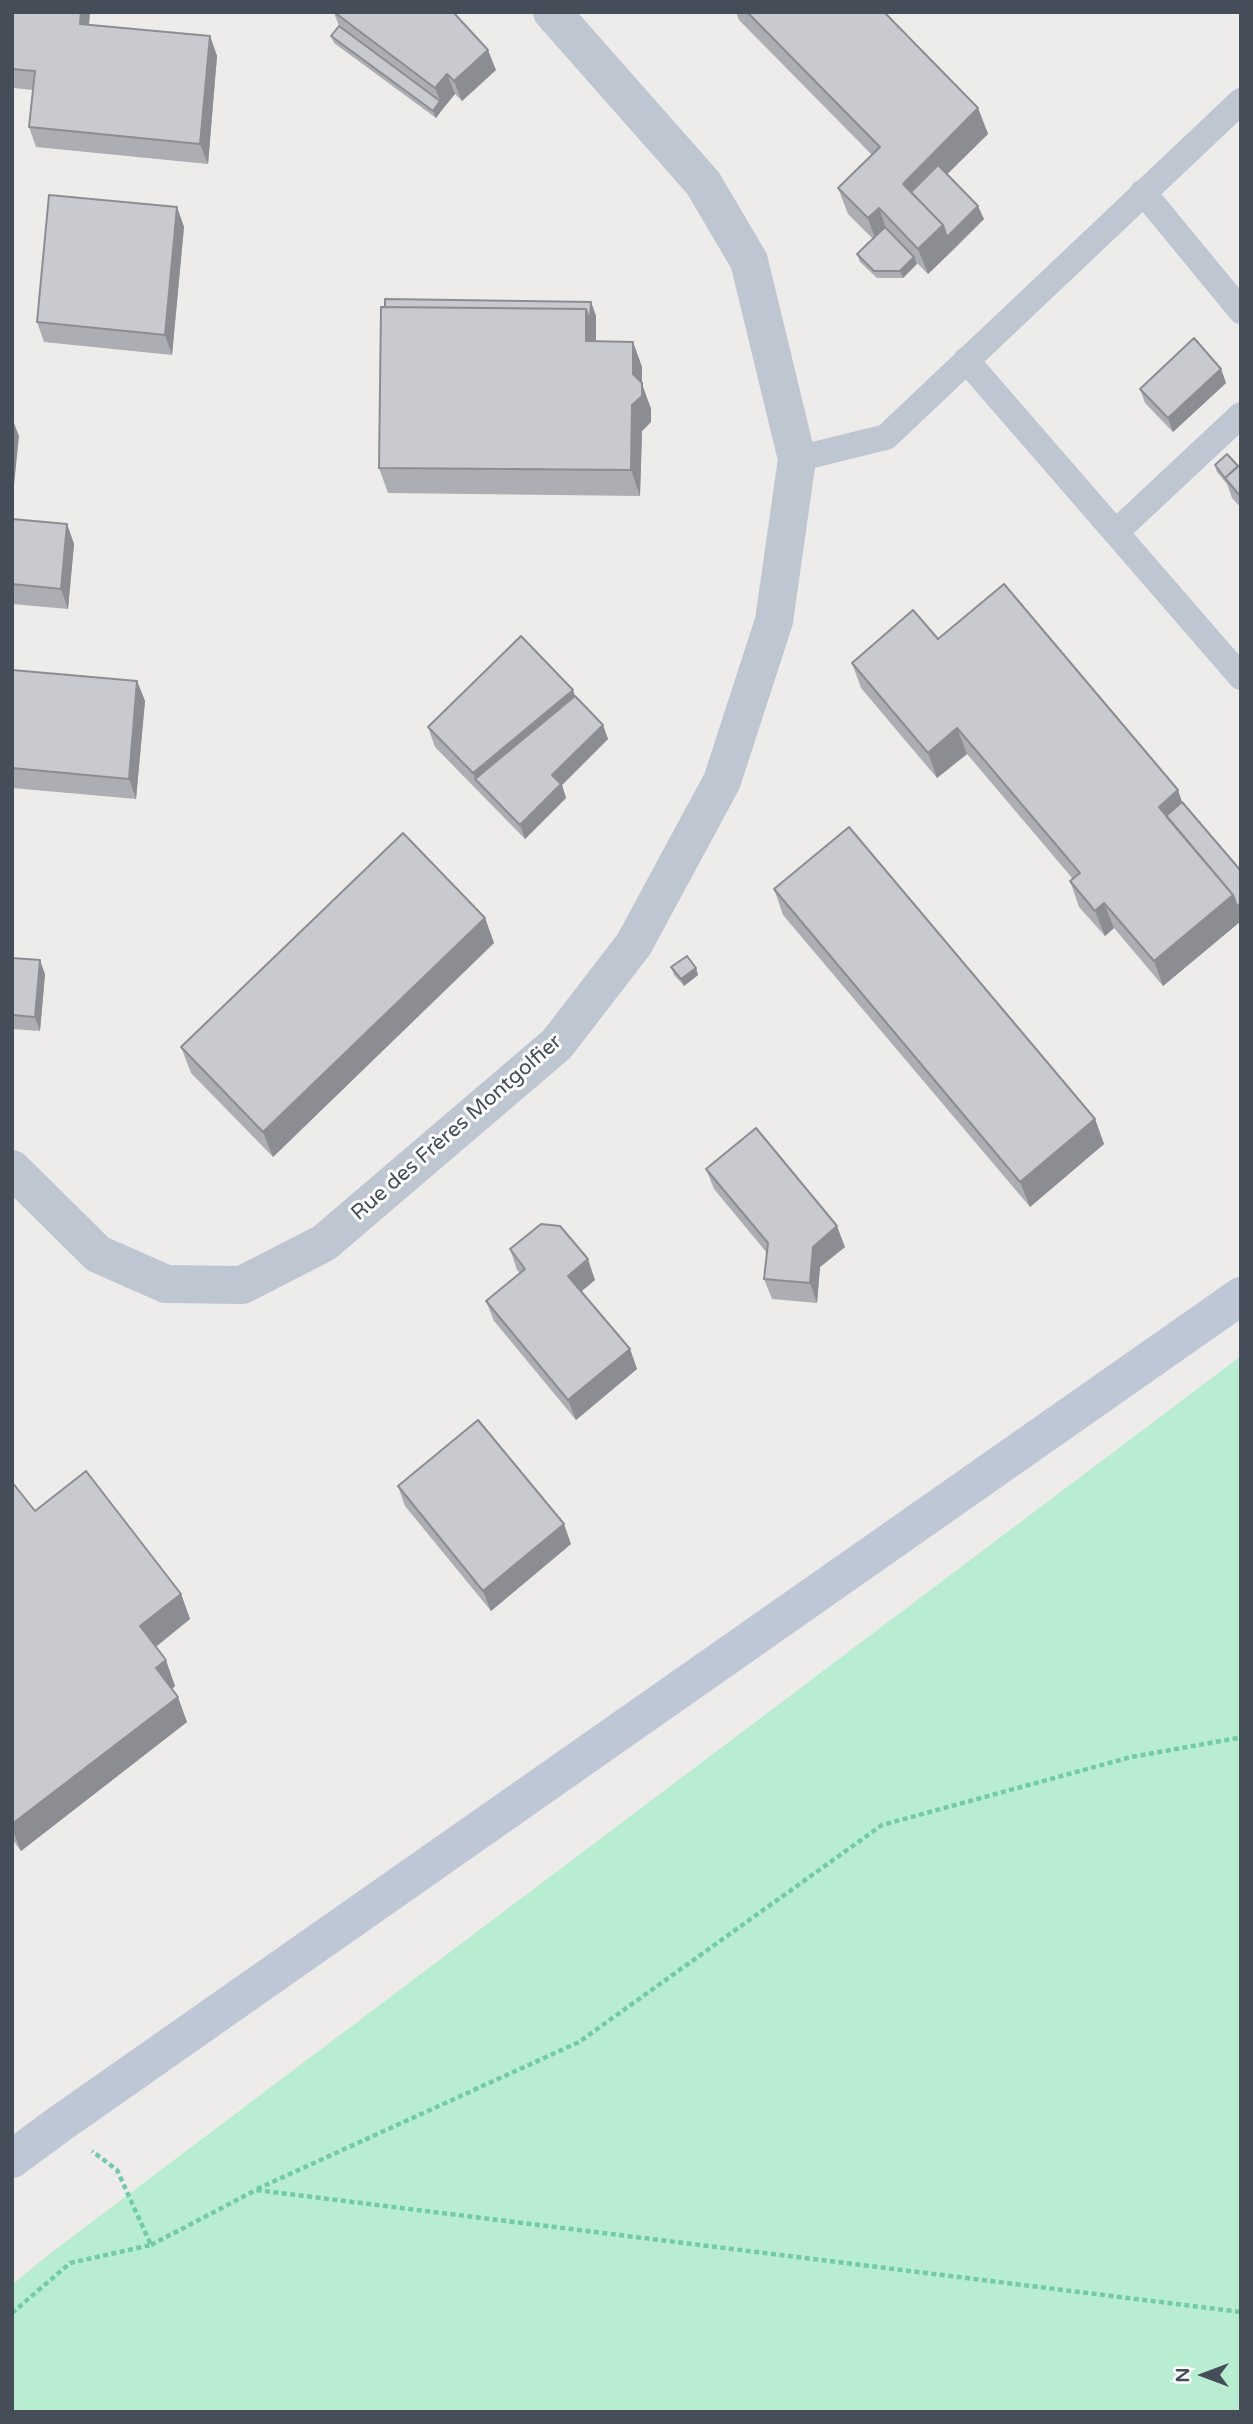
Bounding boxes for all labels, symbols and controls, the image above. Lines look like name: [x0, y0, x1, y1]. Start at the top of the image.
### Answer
street label: Rue des Frères Montgolfier: [347, 1030, 567, 1226]
north arrow: [1169, 2340, 1239, 2410]
text: N: [1172, 2367, 1194, 2383]

